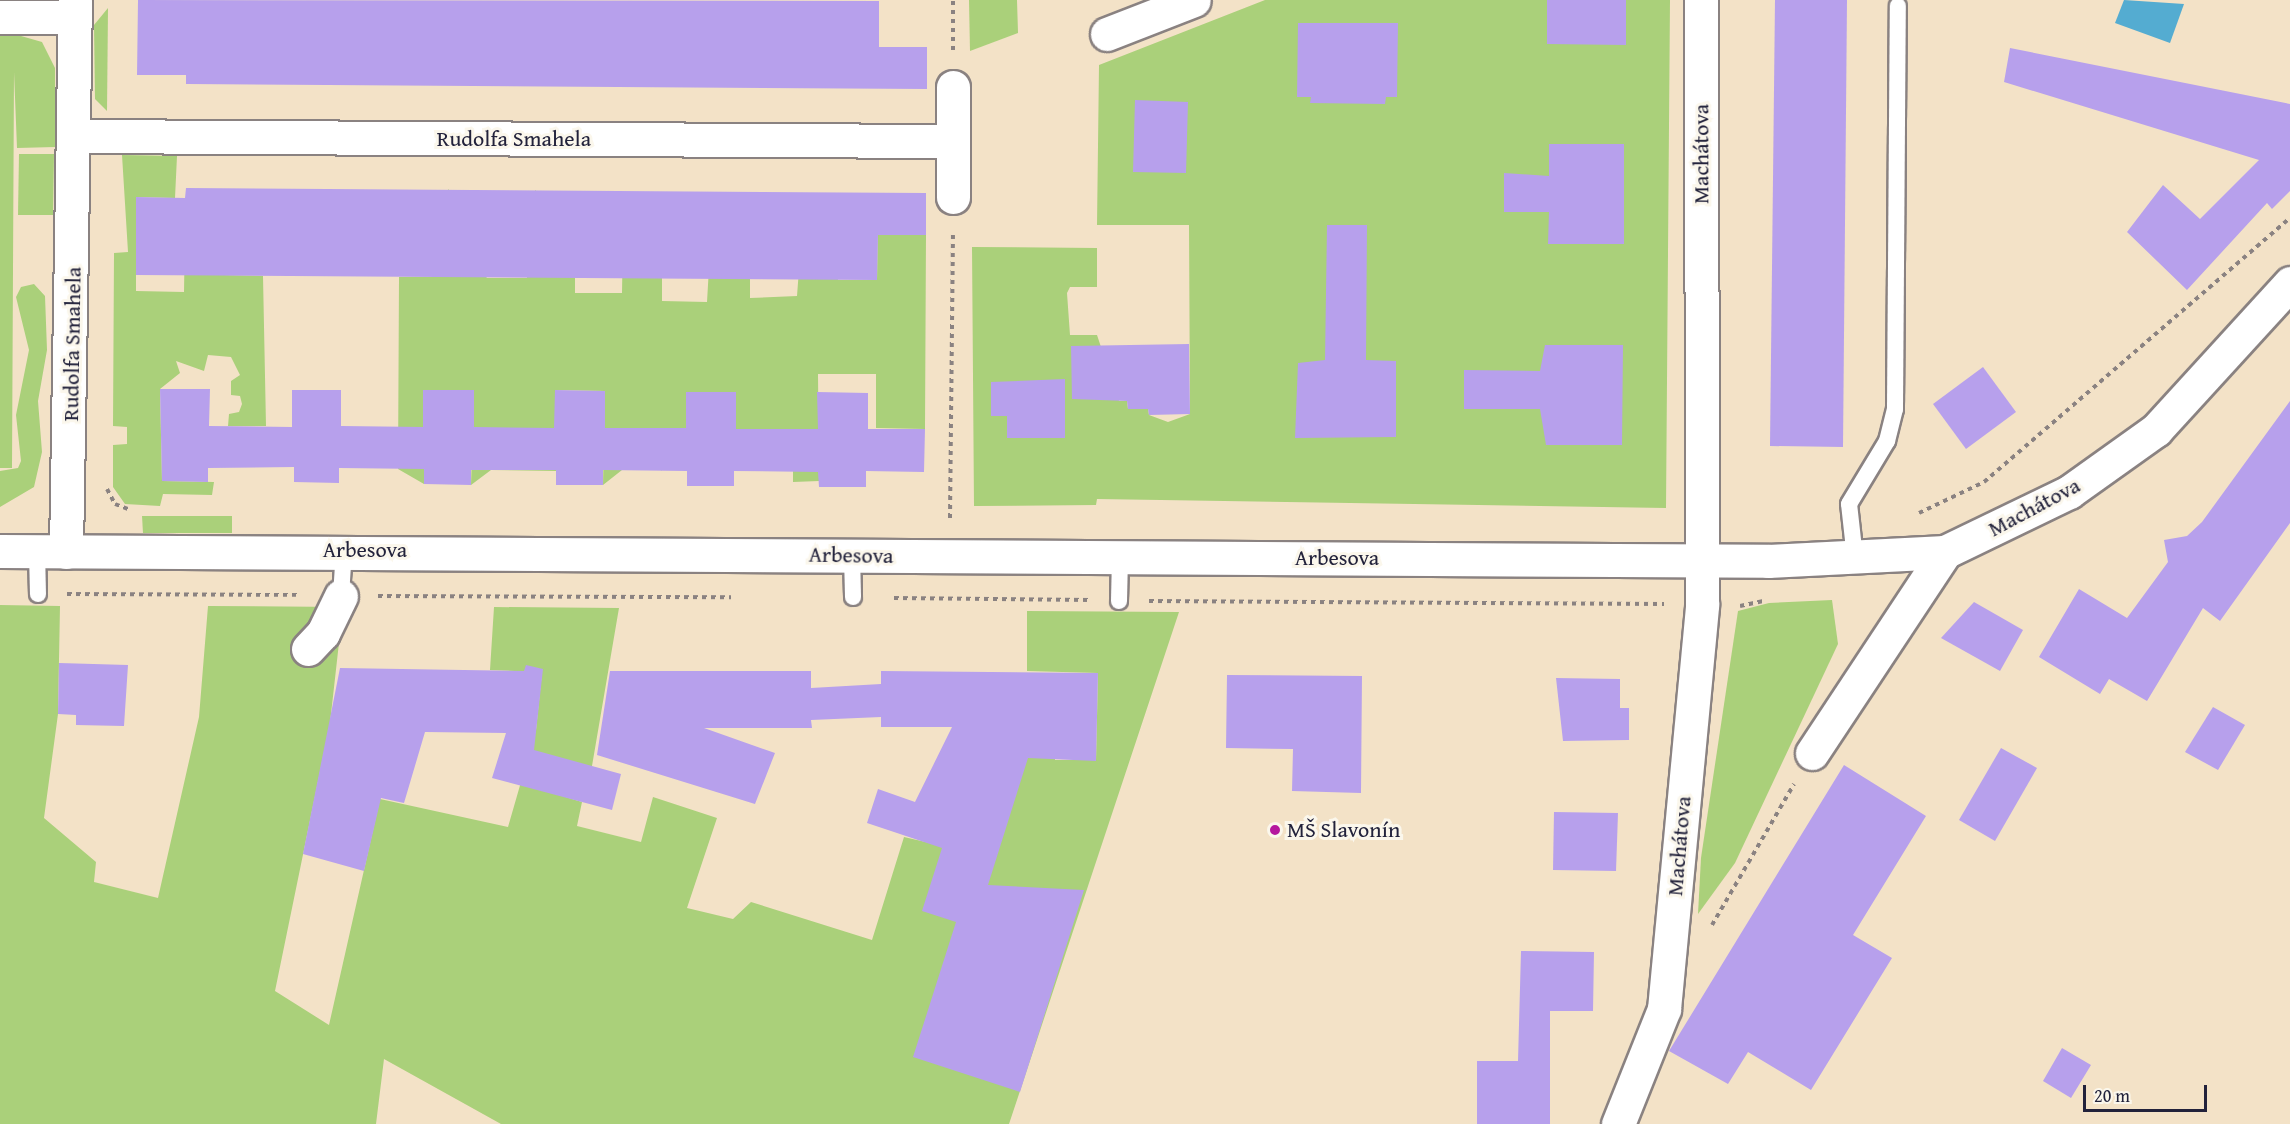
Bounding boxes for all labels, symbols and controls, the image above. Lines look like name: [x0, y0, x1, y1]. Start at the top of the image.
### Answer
street label: Machátova: [1688, 104, 1714, 204]
street label: Rudolfa Smahela: [437, 126, 591, 152]
street label: Rudolfa Smahela: [57, 267, 87, 421]
street label: Machátova: [1984, 472, 2084, 542]
street label: Arbesova: [323, 537, 407, 563]
street label: Arbesova: [809, 541, 893, 569]
street label: Arbesova: [1295, 545, 1379, 571]
street label: Machátova: [1661, 795, 1697, 897]
place label: MŠ Slavonín: [1287, 817, 1400, 843]
marker: MŠ Slavonín: [1268, 823, 1282, 837]
scale bar: [2086, 1073, 2210, 1111]
text: 20 m: [2094, 1082, 2130, 1109]

